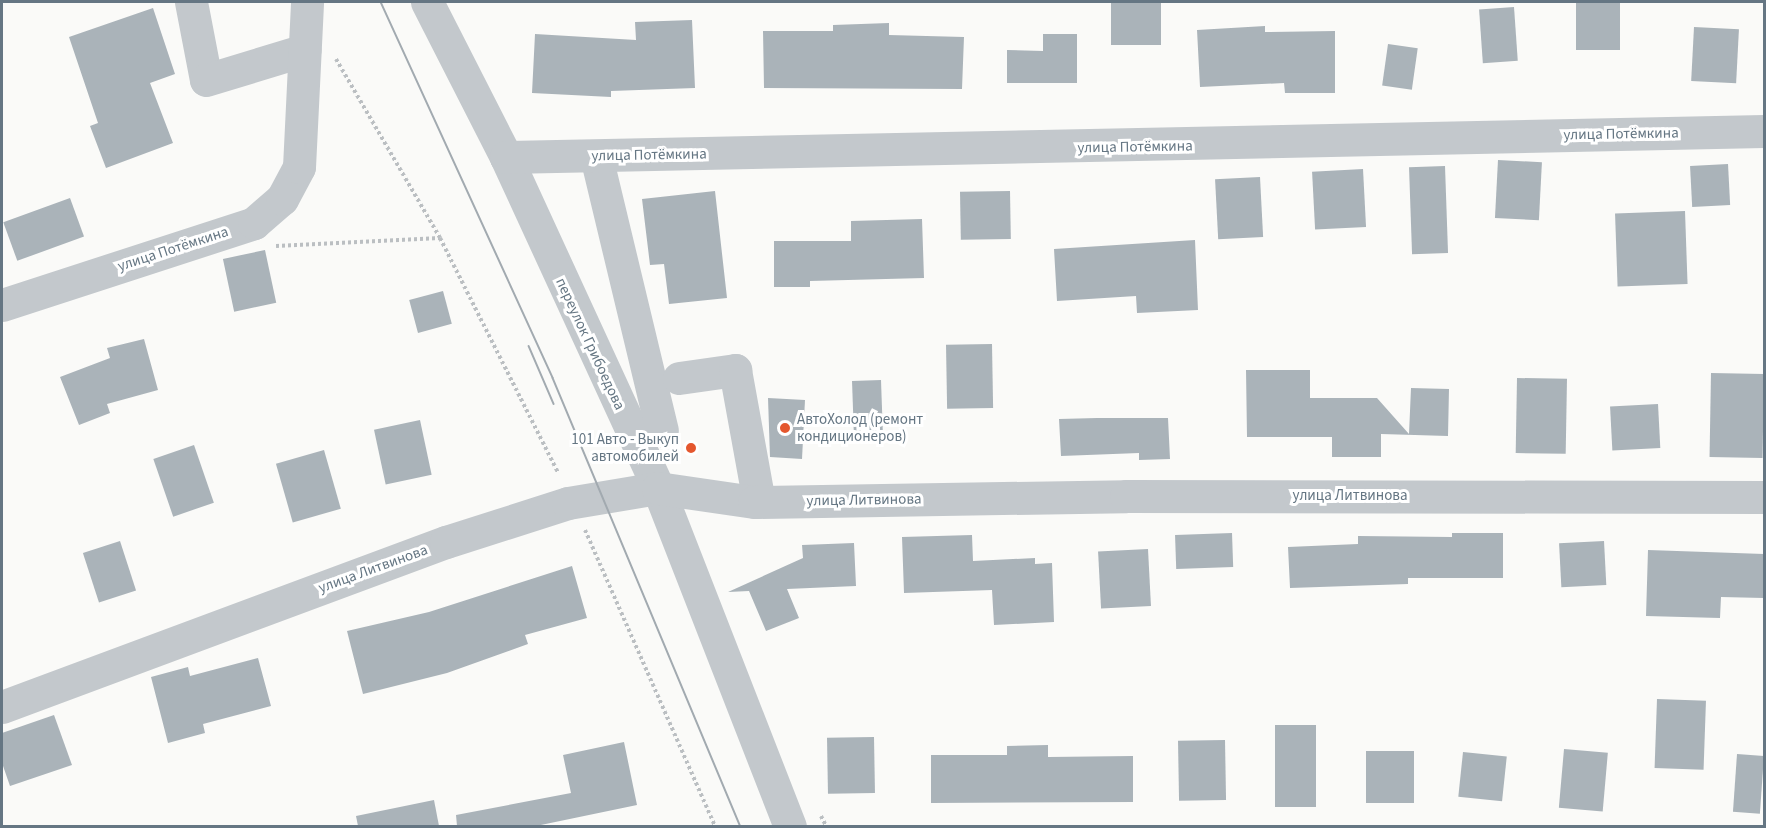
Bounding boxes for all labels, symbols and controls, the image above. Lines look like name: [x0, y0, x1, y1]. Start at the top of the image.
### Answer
street label: улица Потёмкина: [1563, 124, 1679, 144]
street label: улица Потёмкина: [1077, 137, 1193, 157]
street label: улица Потёмкина: [591, 145, 707, 165]
street label: улица Потёмкина: [115, 223, 231, 275]
street label: переулок Грибоедова: [552, 275, 628, 413]
place label: АвтоХолод (ремонт кондиционеров): [797, 410, 923, 445]
marker: АвтоХолод (ремонт кондиционеров): [778, 421, 792, 435]
place label: 101 Авто - Выкуп автомобилей: [571, 430, 679, 465]
marker: 101 Авто - Выкуп автомобилей: [684, 441, 698, 455]
street label: улица Литвинова: [1293, 487, 1407, 505]
street label: улица Литвинова: [806, 490, 922, 510]
street label: улица Литвинова: [316, 541, 430, 597]

